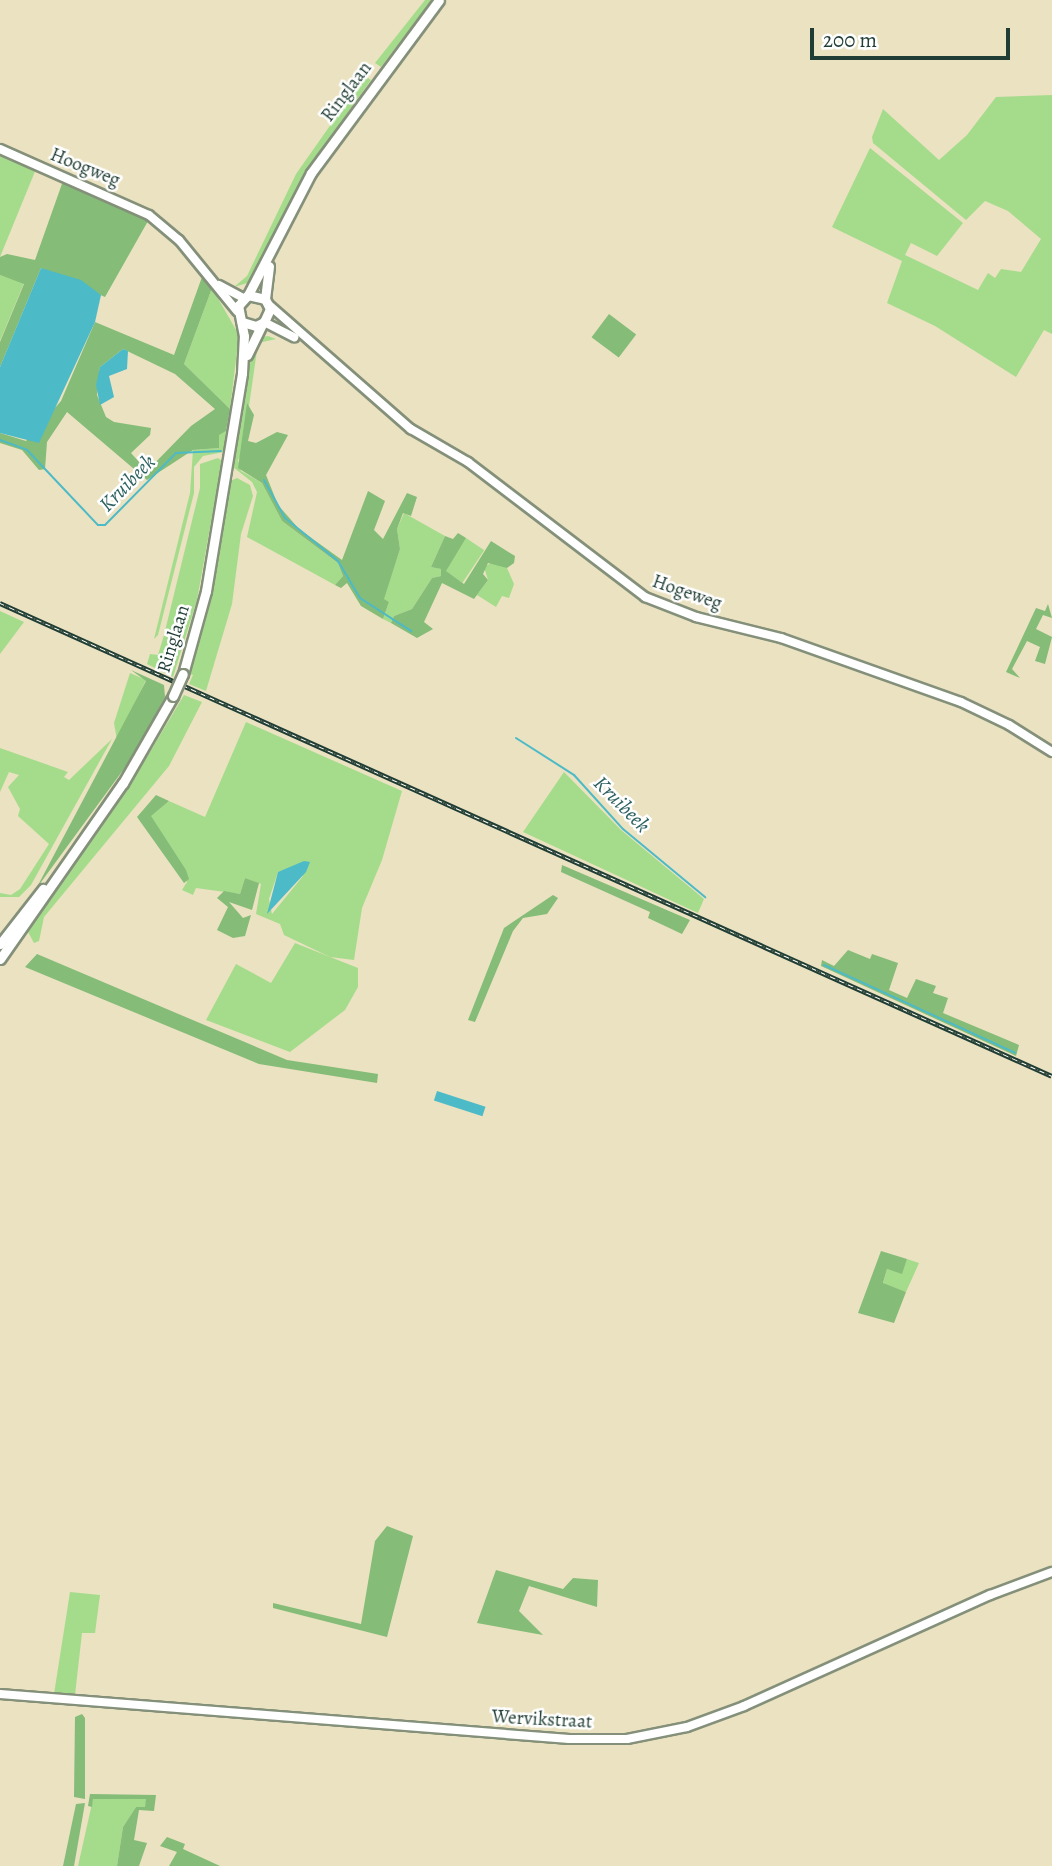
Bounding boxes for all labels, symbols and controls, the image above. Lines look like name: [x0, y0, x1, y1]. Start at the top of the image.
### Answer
scale bar: [814, 14, 1014, 58]
text: 200 m: [823, 26, 877, 54]
street label: Ringlaan: [317, 57, 377, 127]
street label: Hoogweg: [47, 144, 123, 192]
water label: Kruibeek: [94, 449, 160, 517]
street label: Hogeweg: [649, 570, 725, 616]
street label: Ringlaan: [153, 602, 195, 676]
water label: Kruibeek: [588, 770, 656, 838]
street label: Wervikstraat: [491, 1706, 593, 1734]

